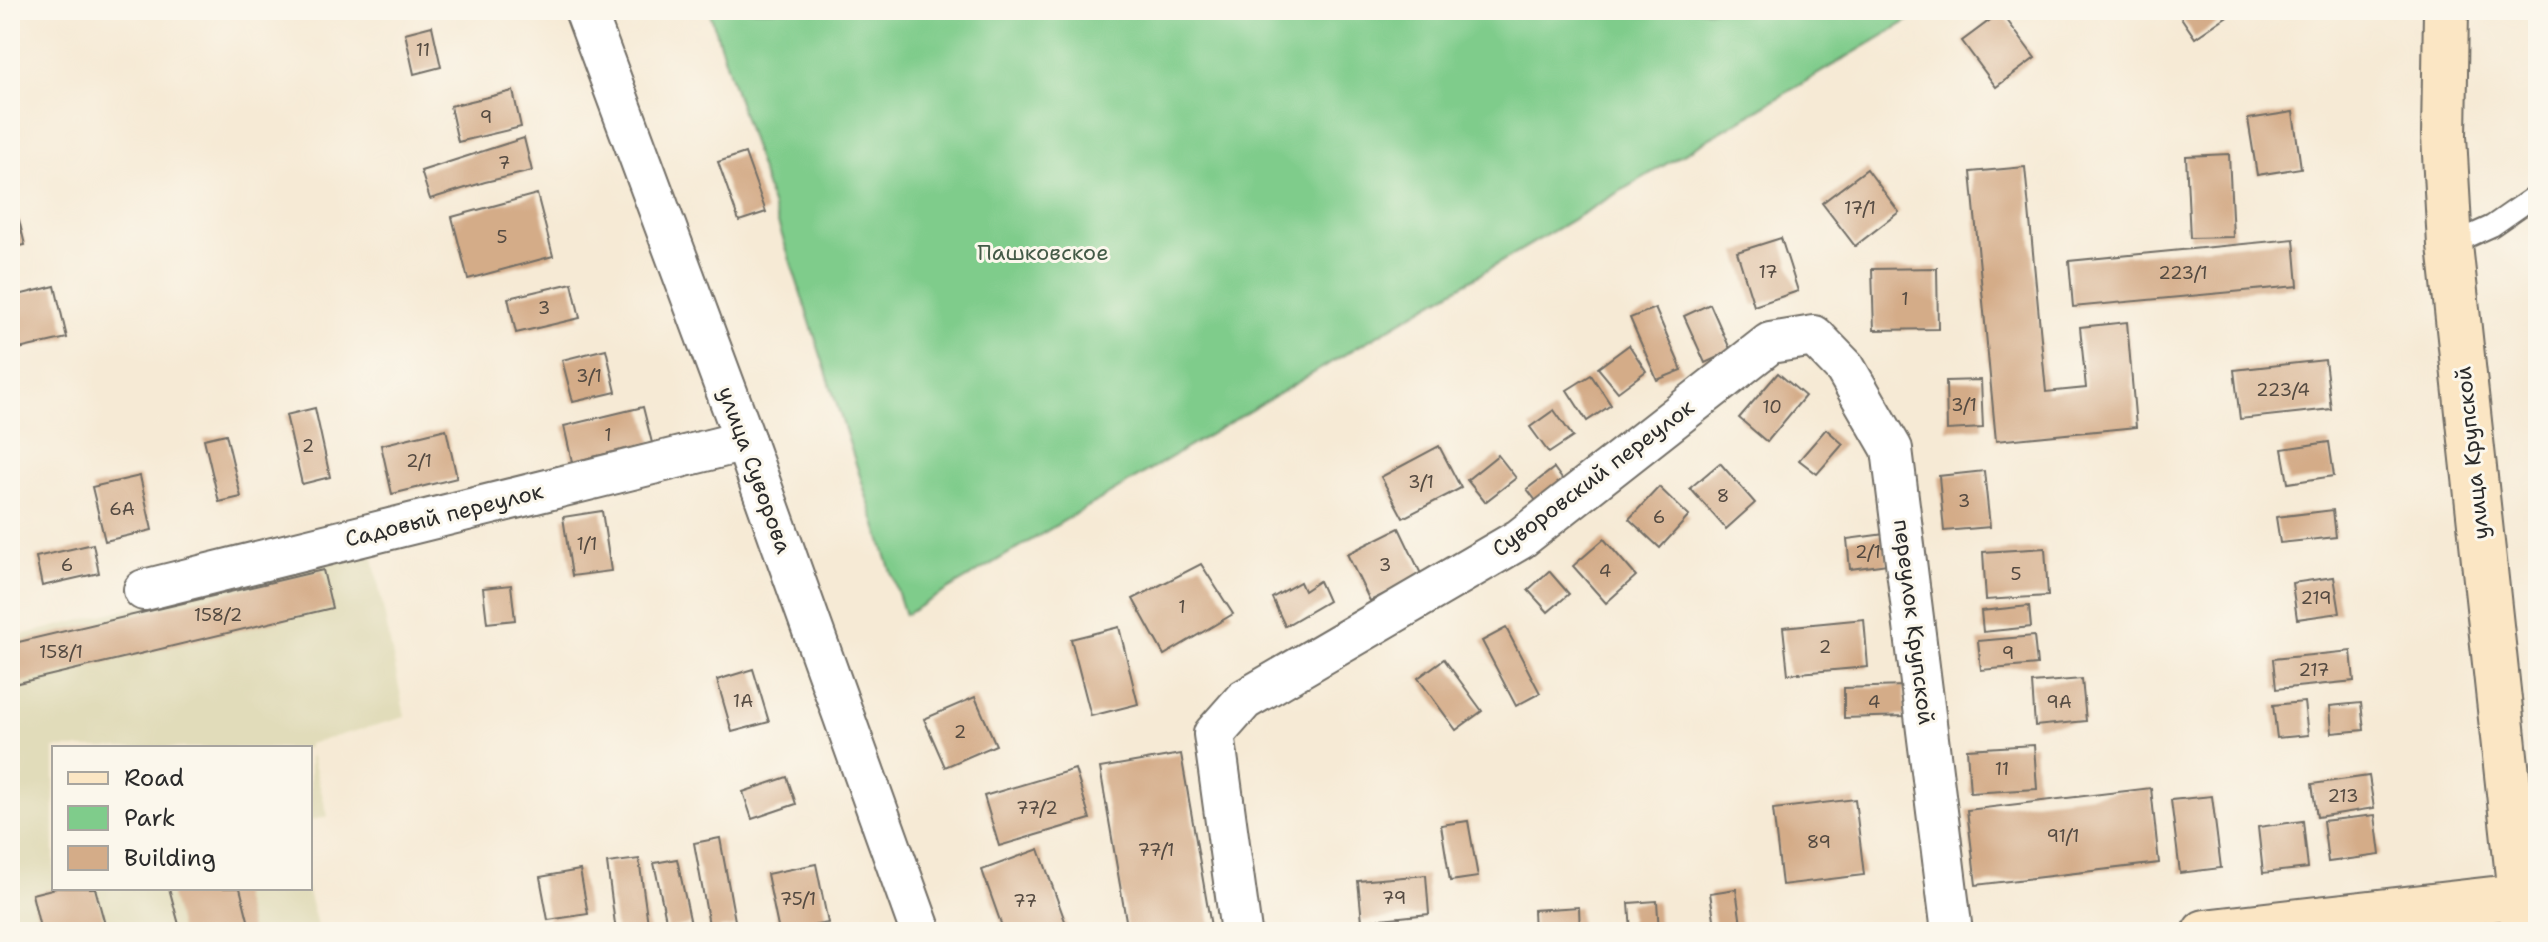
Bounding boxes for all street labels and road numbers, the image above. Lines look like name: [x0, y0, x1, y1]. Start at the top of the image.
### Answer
street label: улица Крупской: [2448, 365, 2496, 541]
street label: улица Суворова: [711, 383, 799, 558]
street label: Суворовский переулок: [1486, 392, 1700, 563]
street label: Садовый переулок: [342, 476, 546, 554]
street label: переулок Крупской: [1887, 518, 1941, 726]

